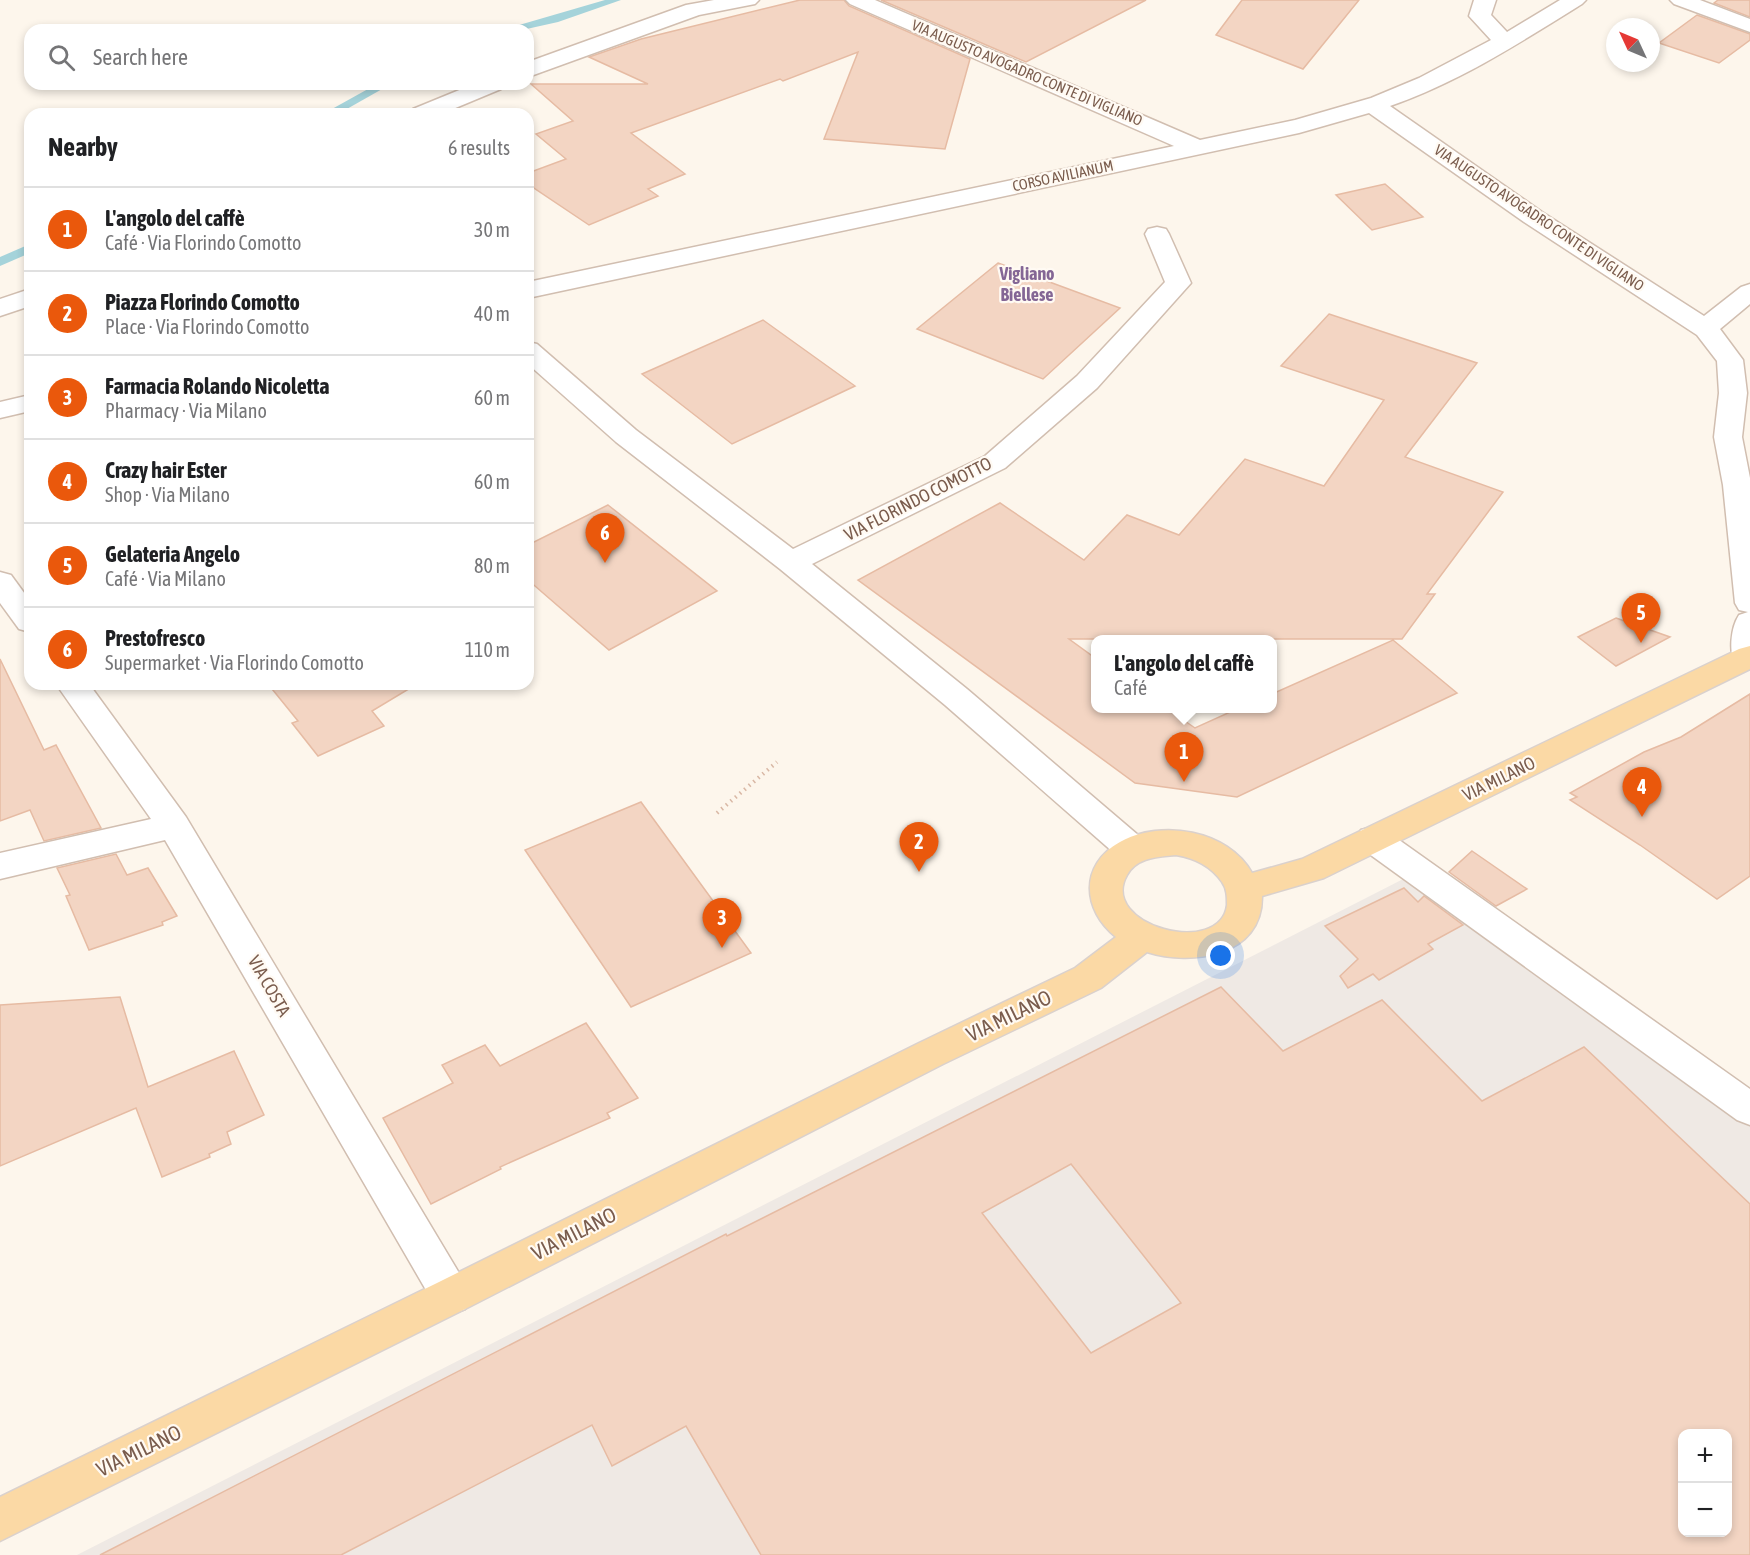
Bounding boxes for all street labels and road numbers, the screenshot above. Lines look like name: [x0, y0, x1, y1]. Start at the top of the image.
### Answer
street label: VIA AUGUSTO AVOGADRO CONTE DI VIGLIANO: [909, 16, 1145, 129]
street label: VIA AUGUSTO AVOGADRO CONTE DI VIGLIANO: [1431, 141, 1647, 294]
street label: CORSO AVILIANUM: [1011, 157, 1115, 195]
street label: VIA FLORINDO COMOTTO: [840, 452, 995, 545]
street label: VIA MILANO: [1459, 752, 1539, 805]
street label: VIA COSTA: [244, 952, 295, 1020]
street label: VIA MILANO: [962, 984, 1055, 1046]
street label: VIA MILANO: [527, 1202, 620, 1265]
street label: VIA MILANO: [92, 1419, 185, 1481]

